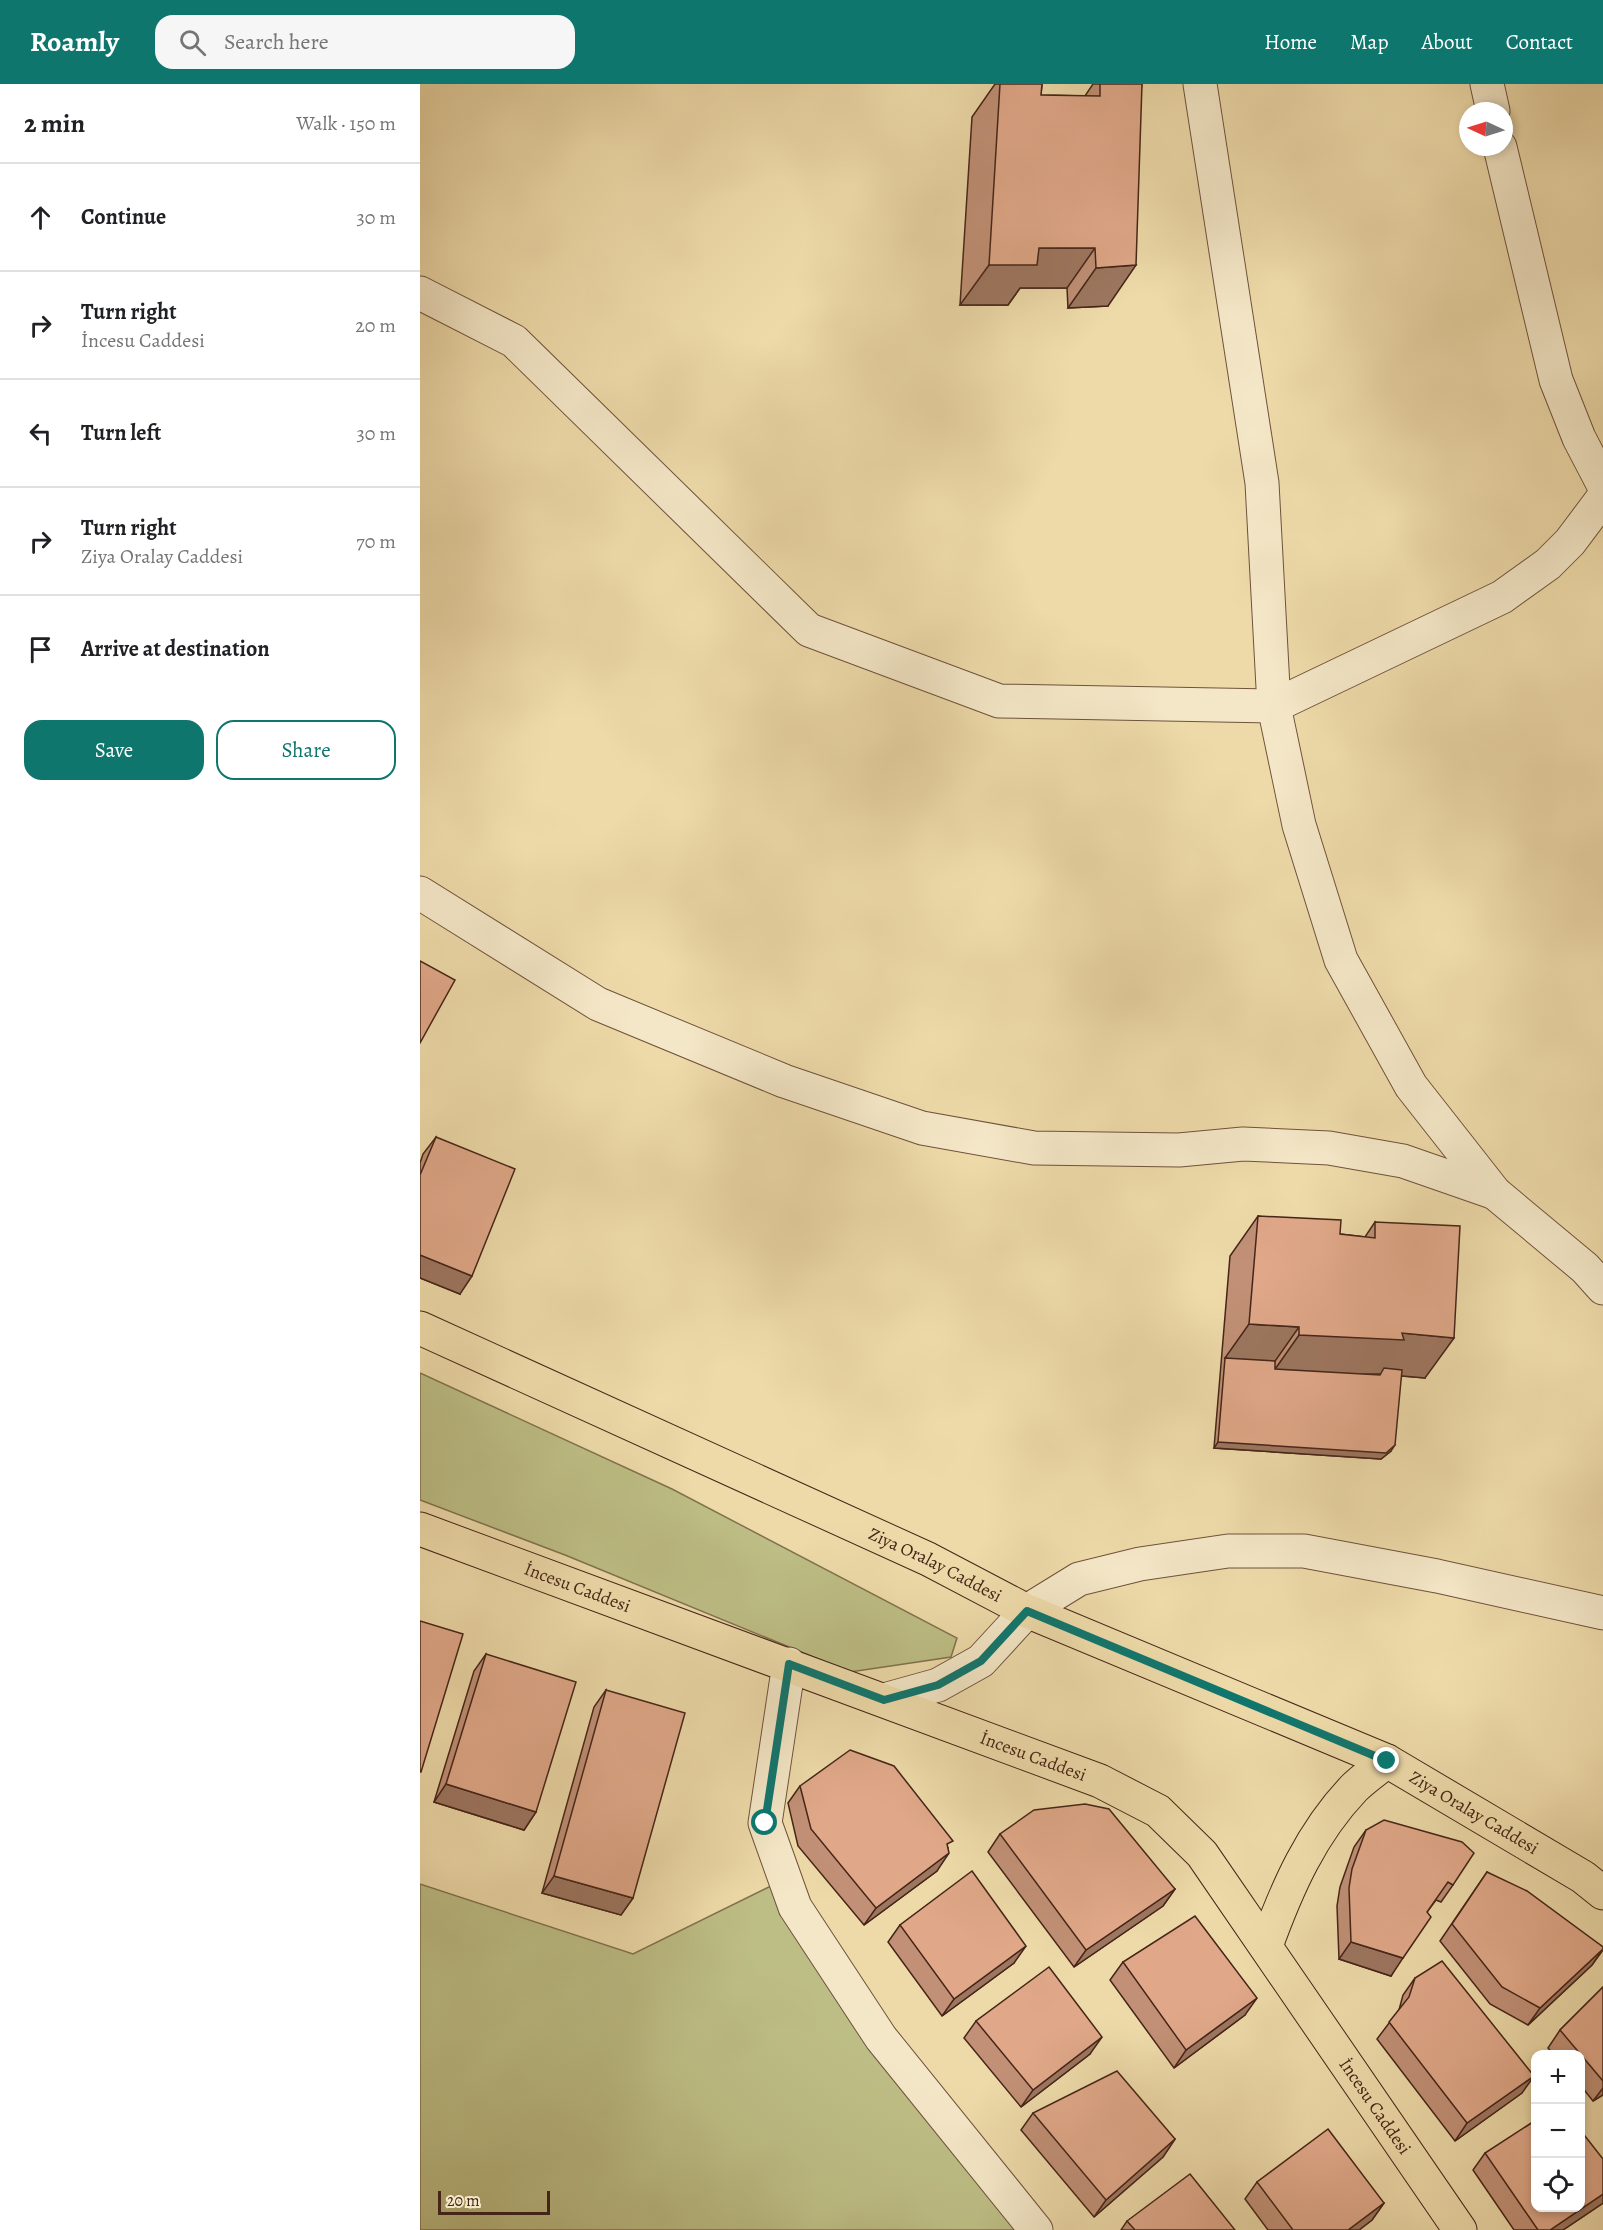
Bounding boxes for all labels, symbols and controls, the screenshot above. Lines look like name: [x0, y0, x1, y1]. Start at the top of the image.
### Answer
search box: [155, 15, 575, 69]
text: Roamly: [30, 23, 119, 61]
icon: search: [176, 26, 209, 59]
text: Search here: [224, 27, 329, 57]
text: Home: [1264, 28, 1317, 56]
text: Map: [1350, 28, 1388, 56]
text: About: [1421, 28, 1473, 56]
text: Contact: [1506, 28, 1573, 56]
north arrow: [1459, 102, 1513, 156]
text: 2 min: [24, 106, 85, 141]
text: Walk · 150 m: [296, 110, 396, 137]
icon: ahead: [24, 201, 57, 234]
text: Continue: [81, 202, 166, 232]
text: 30 m: [356, 204, 396, 231]
text: Turn right: [81, 297, 177, 327]
icon: right: [24, 309, 57, 342]
text: 20 m: [355, 312, 396, 339]
text: İncesu Caddesi: [81, 327, 205, 354]
icon: left: [24, 417, 57, 450]
text: Turn left: [81, 418, 161, 448]
text: 30 m: [356, 420, 396, 447]
text: Turn right: [81, 513, 177, 543]
icon: right: [24, 525, 57, 558]
text: 70 m: [356, 528, 396, 555]
text: Ziya Oralay Caddesi: [81, 543, 243, 570]
icon: arrive: [24, 633, 57, 666]
text: Arrive at destination: [81, 634, 270, 664]
button: Save: [24, 720, 204, 780]
button: Share: [216, 720, 396, 780]
street label: Ziya Oralay Caddesi: [865, 1522, 1006, 1608]
street label: İncesu Caddesi: [521, 1557, 634, 1618]
street label: İncesu Caddesi: [977, 1726, 1090, 1787]
route end: [1373, 1747, 1399, 1773]
street label: Ziya Oralay Caddesi: [1405, 1765, 1543, 1860]
route start: [751, 1809, 777, 1835]
map controls: [1531, 2050, 1585, 2212]
button: +: [1531, 2050, 1585, 2104]
street label: İncesu Caddesi: [1334, 2053, 1417, 2159]
button: −: [1531, 2104, 1585, 2158]
button: locate: [1531, 2158, 1585, 2212]
scale bar: [438, 2188, 550, 2216]
text: 20 m: [447, 2190, 480, 2212]

